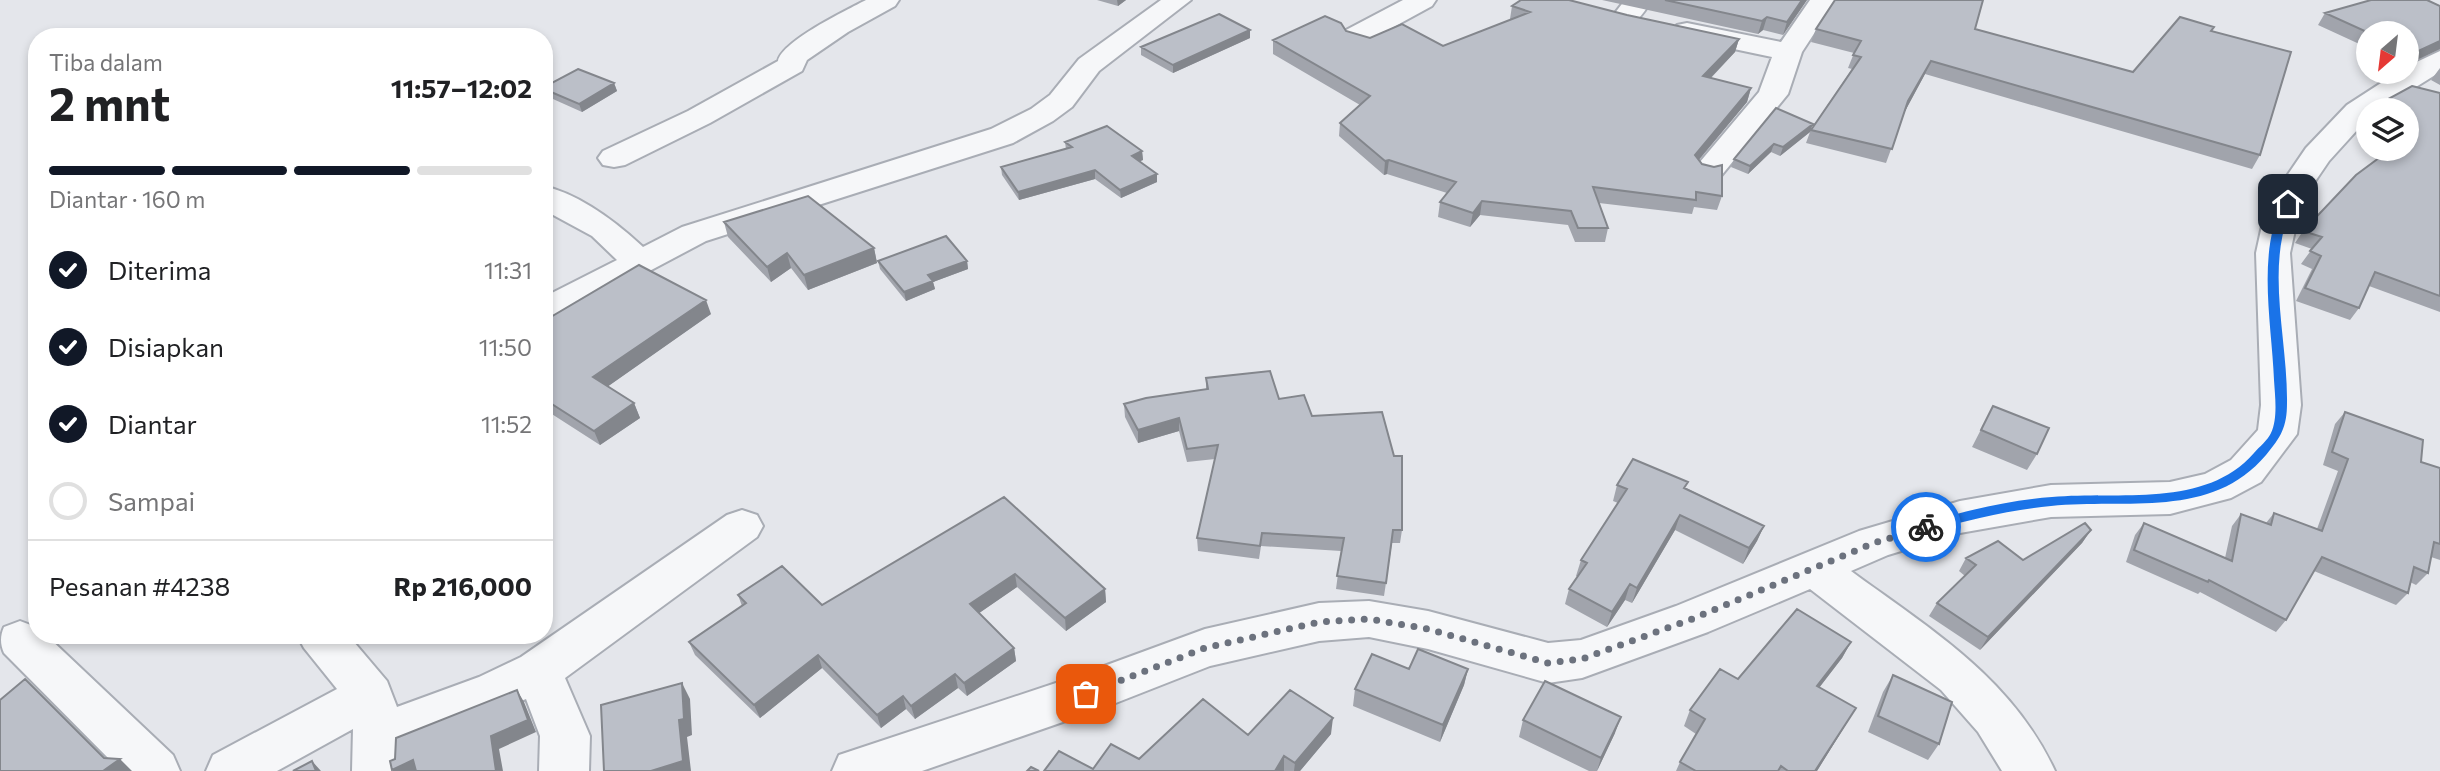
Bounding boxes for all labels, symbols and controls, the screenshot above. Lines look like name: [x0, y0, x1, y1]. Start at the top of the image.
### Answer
north arrow: [2356, 21, 2418, 84]
map controls: [2356, 21, 2419, 161]
text: Tiba dalam: [49, 48, 163, 76]
text: 11:57–12:02: [391, 72, 532, 103]
text: 2 mnt: [49, 74, 170, 130]
button: layers: [2356, 98, 2419, 161]
pin: [2258, 174, 2318, 234]
text: Diantar · 160 m: [49, 185, 205, 213]
icon: home: [2269, 185, 2307, 223]
icon: check: [49, 251, 87, 289]
text: Diterima: [108, 254, 211, 285]
text: 11:31: [484, 256, 532, 284]
icon: check: [49, 328, 87, 366]
text: Disiapkan: [108, 331, 224, 362]
text: 11:50: [479, 333, 532, 361]
icon: check: [49, 405, 87, 443]
text: Diantar: [108, 408, 197, 439]
text: 11:52: [481, 410, 532, 438]
text: Sampai: [108, 485, 195, 516]
courier: [1891, 492, 1961, 562]
icon: bike: [1907, 508, 1945, 546]
text: Pesanan #4238: [49, 570, 230, 601]
text: Rp 216,000: [393, 570, 532, 601]
pin: [1056, 664, 1116, 724]
icon: bag: [1067, 675, 1105, 713]

